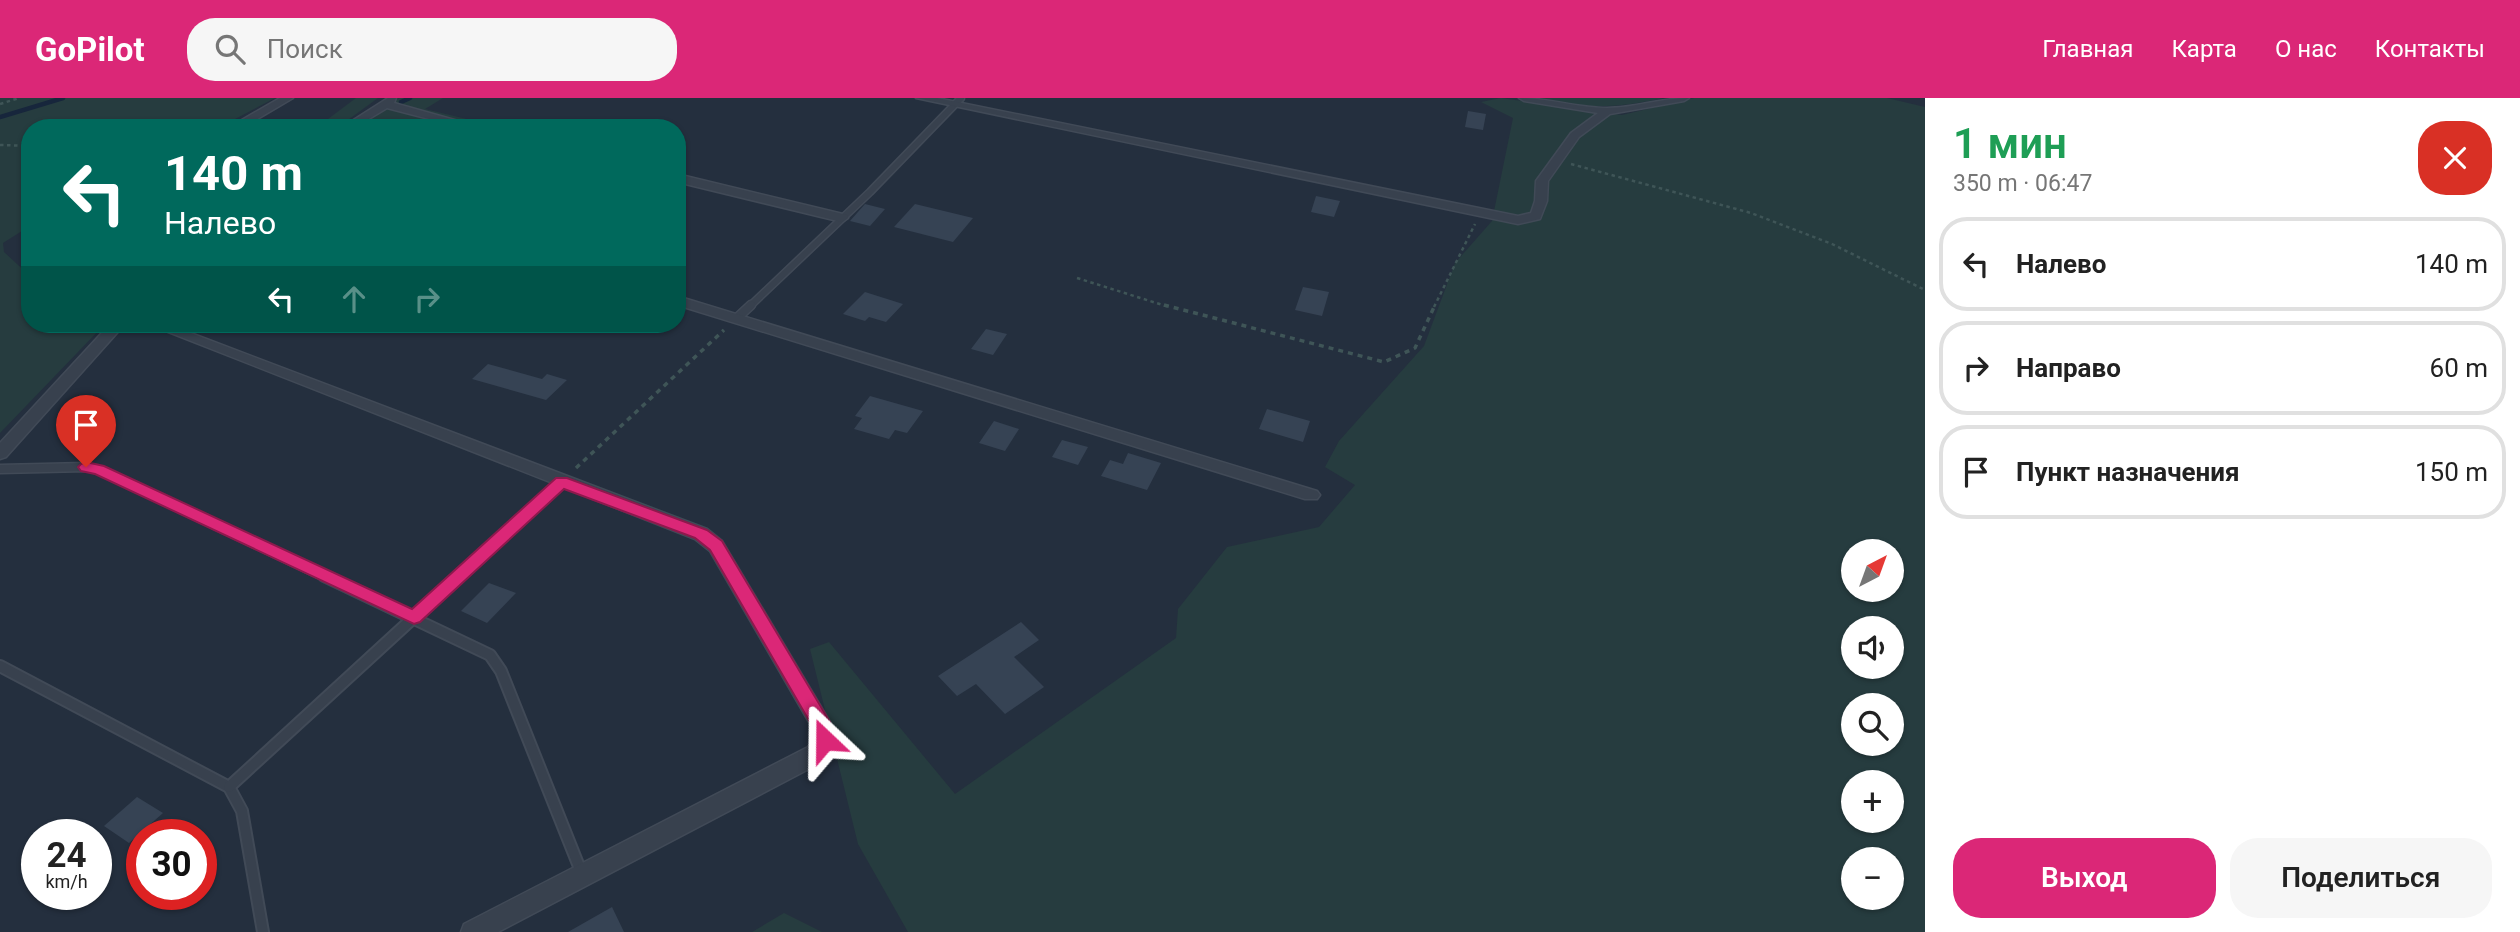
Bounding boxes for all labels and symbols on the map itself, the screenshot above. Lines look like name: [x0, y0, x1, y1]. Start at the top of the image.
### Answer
pin: [56, 395, 116, 467]
north arrow: [1841, 539, 1904, 602]
position arrow: [788, 703, 862, 777]
speed limit sign: 30: [126, 819, 217, 910]

